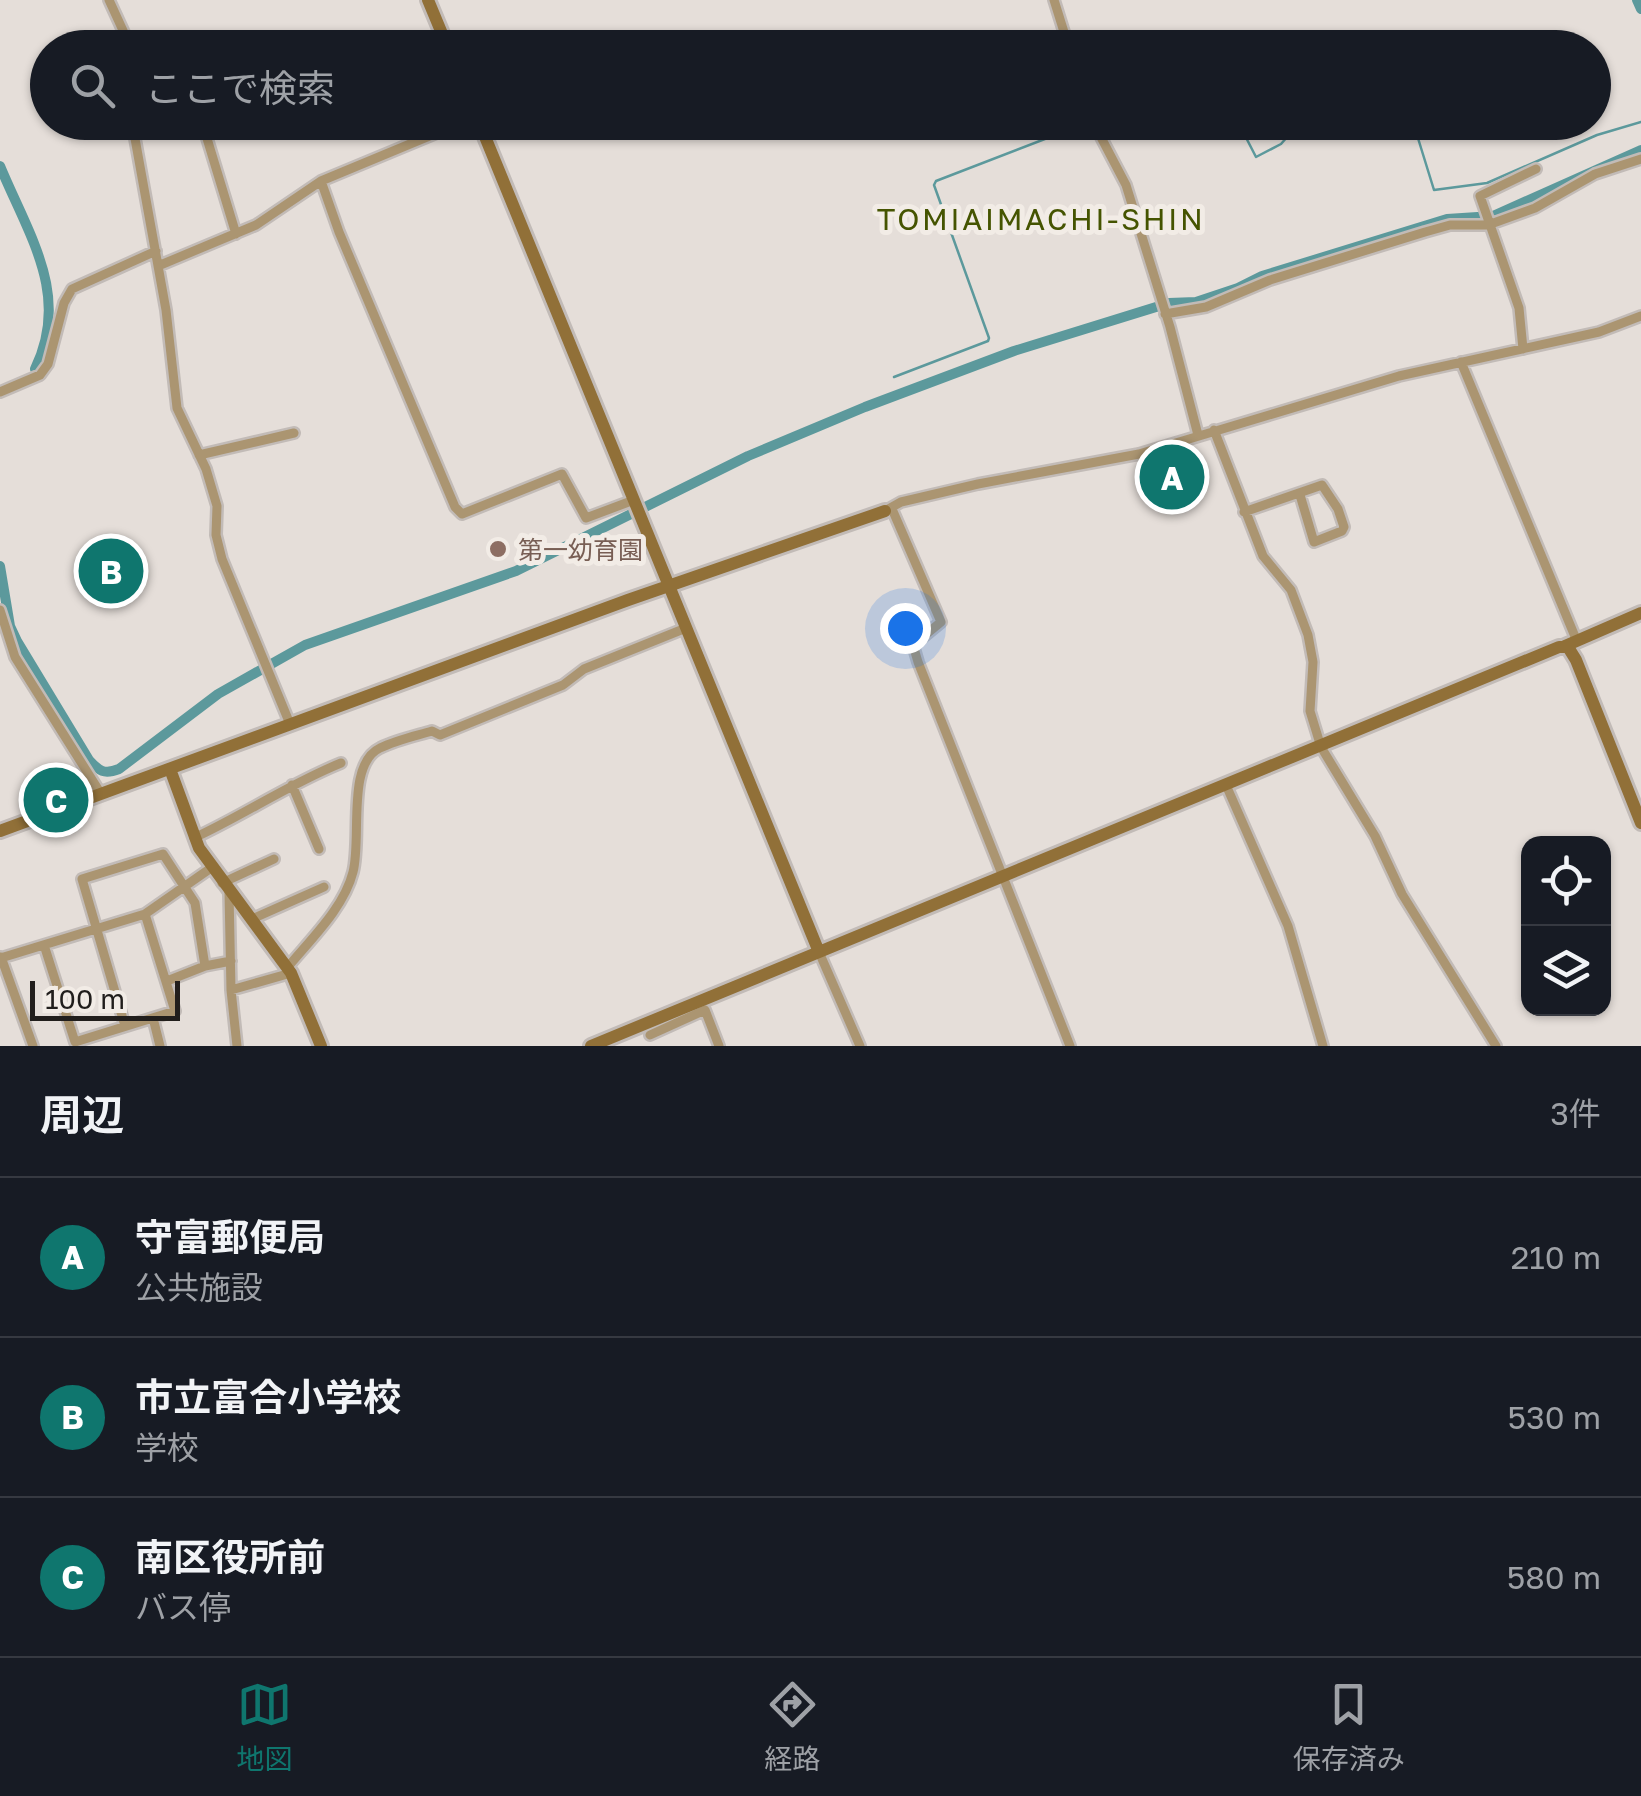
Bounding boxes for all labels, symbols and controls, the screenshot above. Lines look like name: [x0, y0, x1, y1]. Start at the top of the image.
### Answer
search box: [30, 30, 1611, 140]
icon: search: [65, 58, 120, 113]
text: ここで検索: [145, 65, 335, 110]
district label: TOMIAIMACHI-SHIN: [877, 201, 1205, 237]
pin: A: [1140, 440, 1204, 514]
pin: B: [78, 534, 144, 608]
place label: 第一幼育園: [518, 534, 643, 565]
marker: 第一幼育園: [487, 538, 509, 560]
your location: [880, 603, 931, 654]
pin: C: [23, 762, 88, 838]
map controls: [1521, 836, 1611, 1016]
button: locate: [1521, 836, 1611, 926]
button: layers: [1521, 926, 1611, 1016]
scale bar: [30, 976, 180, 1020]
text: 100 m: [45, 982, 125, 1015]
text: 周辺: [40, 1089, 124, 1139]
text: 3件: [1550, 1094, 1601, 1132]
text: 守富郵便局: [135, 1214, 325, 1259]
text: A: [61, 1238, 84, 1276]
text: 210 m: [1511, 1238, 1601, 1276]
text: 公共施設: [135, 1268, 263, 1306]
text: 市立富合小学校: [135, 1374, 401, 1419]
text: B: [61, 1398, 84, 1436]
text: 530 m: [1508, 1398, 1601, 1436]
text: 学校: [135, 1428, 199, 1466]
text: 南区役所前: [135, 1534, 325, 1579]
text: C: [61, 1558, 84, 1596]
text: 580 m: [1507, 1558, 1601, 1596]
text: バス停: [135, 1588, 231, 1626]
tab: 地図: [236, 1677, 292, 1777]
tab: 経路: [764, 1677, 821, 1777]
tab: 保存済み: [1293, 1677, 1405, 1777]

